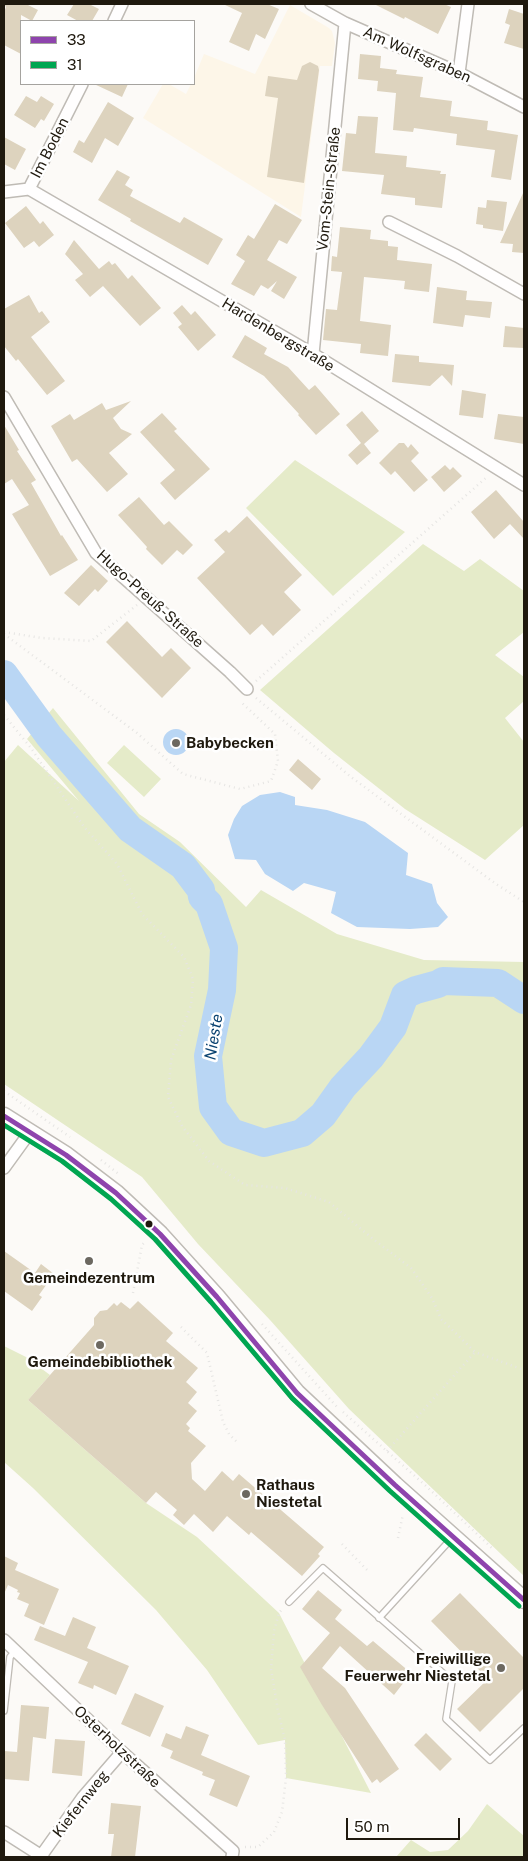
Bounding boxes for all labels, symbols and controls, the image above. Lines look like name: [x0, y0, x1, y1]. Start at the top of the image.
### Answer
legend: [20, 20, 195, 85]
street label: Am Wolfsgraben: [360, 23, 474, 87]
text: 33: [67, 31, 86, 48]
text: 31: [67, 56, 83, 73]
street label: Im Boden: [27, 115, 73, 181]
street label: Vom-Stein-Straße: [314, 126, 344, 252]
street label: Hardenbergstraße: [218, 294, 338, 376]
street label: Hugo-Preuß-Straße: [93, 546, 207, 652]
place label: Babybecken: [186, 734, 274, 752]
marker: Babybecken: [170, 737, 182, 749]
water label: Nieste: [201, 1013, 227, 1061]
unlabelled marker: [144, 1219, 154, 1229]
marker: Gemeindezentrum: [83, 1255, 95, 1267]
place label: Gemeindezentrum: [23, 1269, 155, 1287]
marker: Gemeindebibliothek: [94, 1339, 106, 1351]
place label: Gemeindebibliothek: [28, 1353, 172, 1371]
place label: Rathaus Niestetal: [256, 1476, 322, 1511]
marker: Rathaus Niestetal: [240, 1488, 252, 1500]
place label: Freiwillige Feuerwehr Niestetal: [345, 1650, 491, 1685]
marker: Freiwillige Feuerwehr Niestetal: [495, 1662, 507, 1674]
street label: Osterholzstraße: [70, 1702, 164, 1792]
street label: Kiefernweg: [49, 1767, 113, 1841]
scale bar: [348, 1808, 462, 1840]
text: 50 m: [354, 1818, 389, 1835]

